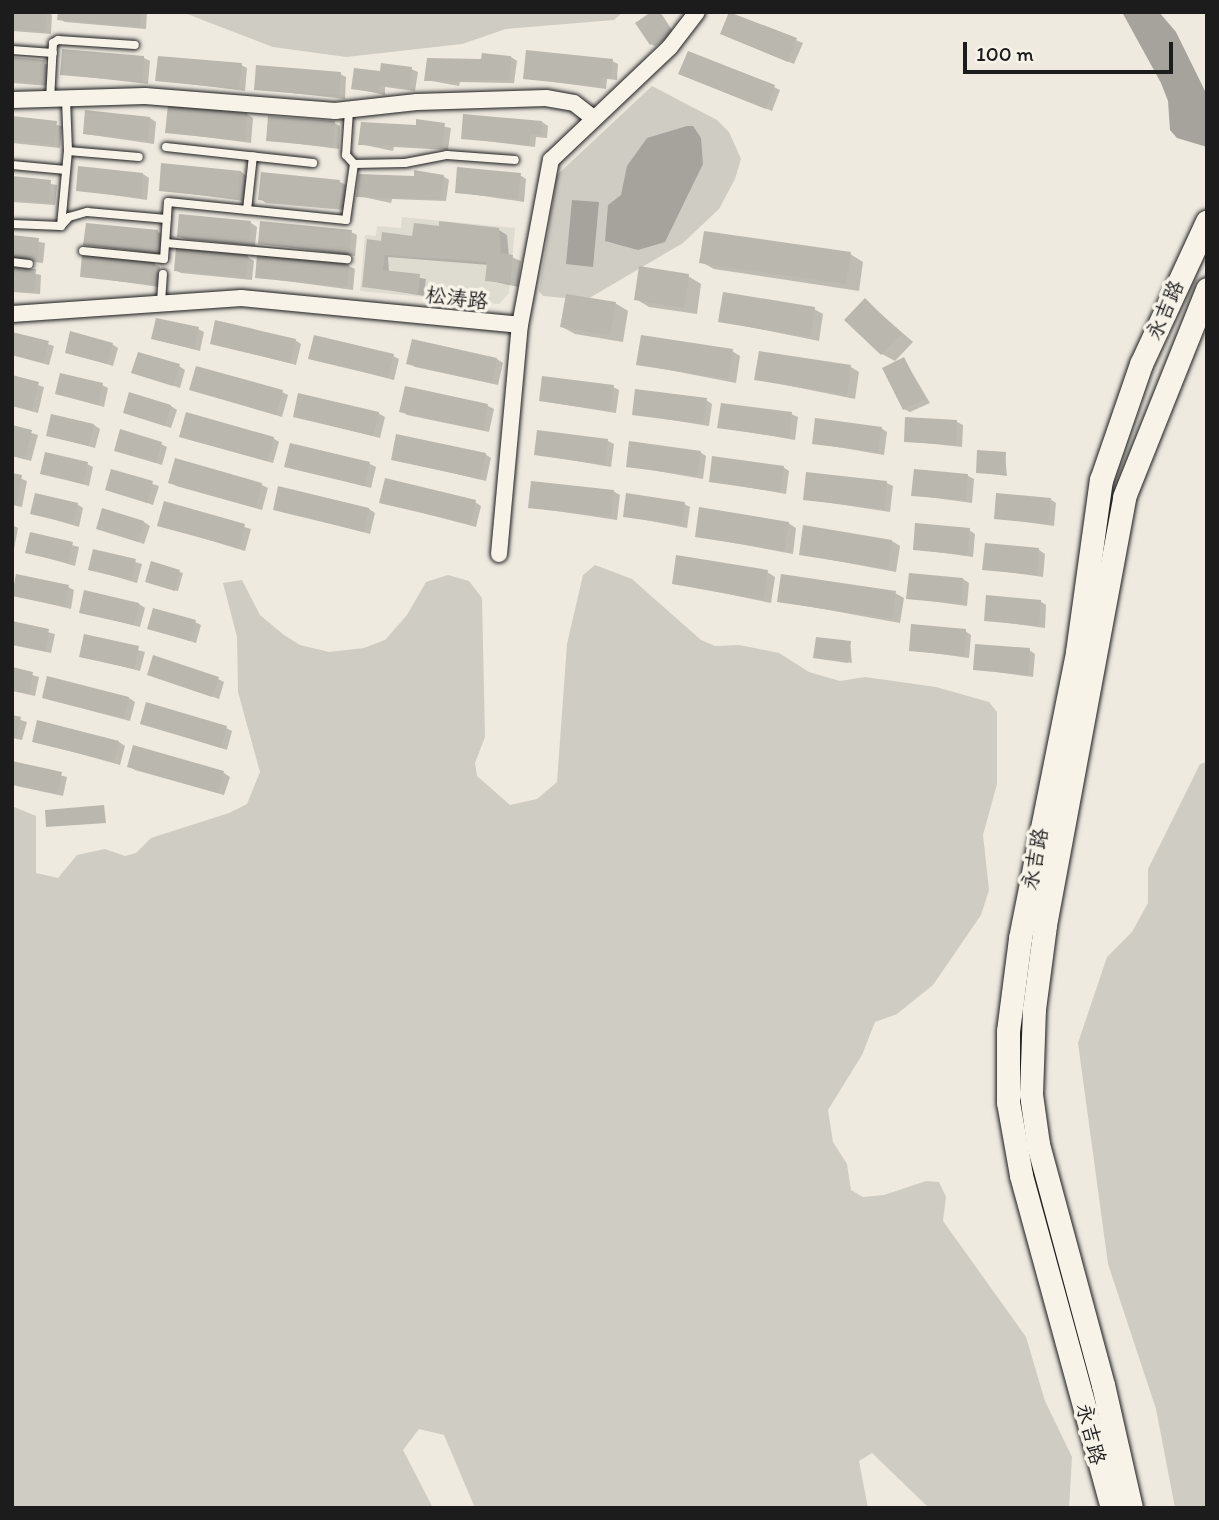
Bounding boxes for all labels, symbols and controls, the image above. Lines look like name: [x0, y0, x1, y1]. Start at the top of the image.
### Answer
scale bar: [967, 28, 1177, 72]
text: 100 m: [976, 41, 1034, 66]
street label: 永吉路: [1141, 276, 1189, 344]
street label: 松涛路: [424, 282, 490, 314]
street label: 永吉路: [1017, 826, 1053, 892]
street label: 永吉路: [1071, 1400, 1111, 1468]

